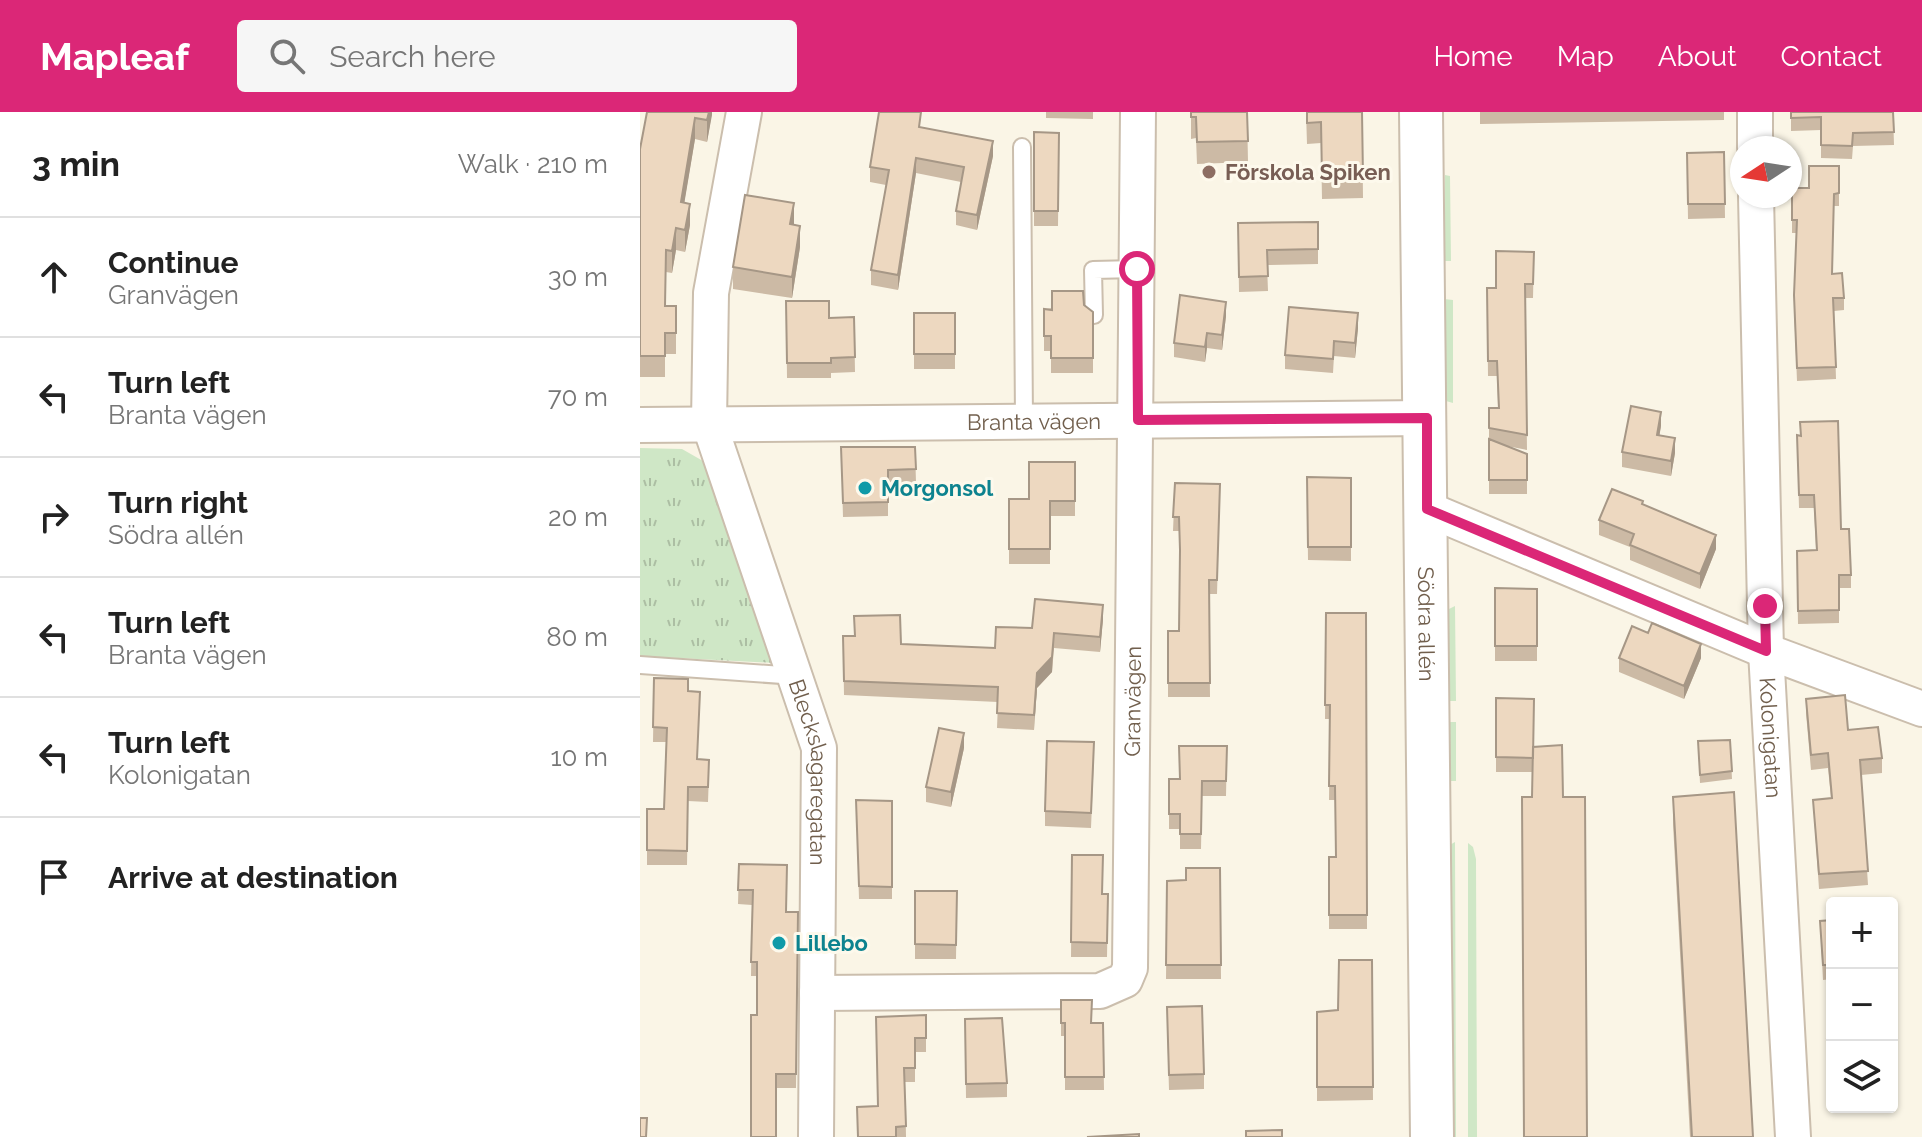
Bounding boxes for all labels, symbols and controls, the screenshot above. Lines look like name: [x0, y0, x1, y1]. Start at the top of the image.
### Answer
search box: [237, 20, 797, 92]
text: Mapleaf: [40, 34, 189, 79]
icon: search: [265, 34, 309, 78]
text: Search here: [329, 39, 496, 74]
text: Home: [1433, 40, 1513, 73]
text: Map: [1557, 40, 1614, 73]
text: About: [1658, 40, 1737, 73]
text: Contact: [1781, 40, 1882, 73]
north arrow: [1730, 136, 1802, 208]
text: 3 min: [32, 144, 120, 184]
text: Walk · 210 m: [458, 149, 608, 179]
place label: Förskola Spiken: [1225, 159, 1391, 185]
marker: Förskola Spiken: [1200, 163, 1218, 181]
text: Continue: [108, 245, 239, 280]
route start: [1119, 251, 1155, 287]
icon: ahead: [32, 255, 76, 299]
text: 30 m: [548, 262, 608, 292]
text: Granvägen: [108, 280, 239, 310]
text: Turn left: [108, 365, 230, 400]
icon: left: [32, 375, 76, 419]
text: 70 m: [548, 382, 608, 412]
text: Branta vägen: [108, 400, 267, 430]
street label: Branta vägen: [967, 408, 1101, 435]
place label: Morgonsol: [881, 475, 994, 501]
marker: Morgonsol: [856, 479, 874, 497]
text: Turn right: [108, 485, 248, 520]
icon: right: [32, 495, 76, 539]
text: 20 m: [548, 502, 608, 532]
text: Södra allén: [108, 520, 244, 550]
street label: Södra allén: [1413, 566, 1440, 682]
route end: [1747, 588, 1783, 624]
text: Turn left: [108, 605, 230, 640]
icon: left: [32, 615, 76, 659]
text: 80 m: [546, 622, 608, 652]
text: Branta vägen: [108, 640, 267, 670]
street label: Granvägen: [1119, 646, 1146, 757]
street label: Bleckslagaregatan: [784, 676, 832, 866]
street label: Kolonigatan: [1754, 677, 1787, 799]
text: Turn left: [108, 725, 230, 760]
icon: left: [32, 735, 76, 779]
text: 10 m: [550, 742, 608, 772]
text: Kolonigatan: [108, 760, 251, 790]
icon: arrive: [32, 855, 76, 899]
text: Arrive at destination: [108, 860, 398, 895]
map controls: [1826, 897, 1898, 1113]
button: +: [1826, 897, 1898, 969]
place label: Lillebo: [795, 930, 868, 956]
marker: Lillebo: [770, 934, 788, 952]
button: −: [1826, 969, 1898, 1041]
button: layers: [1826, 1041, 1898, 1113]

